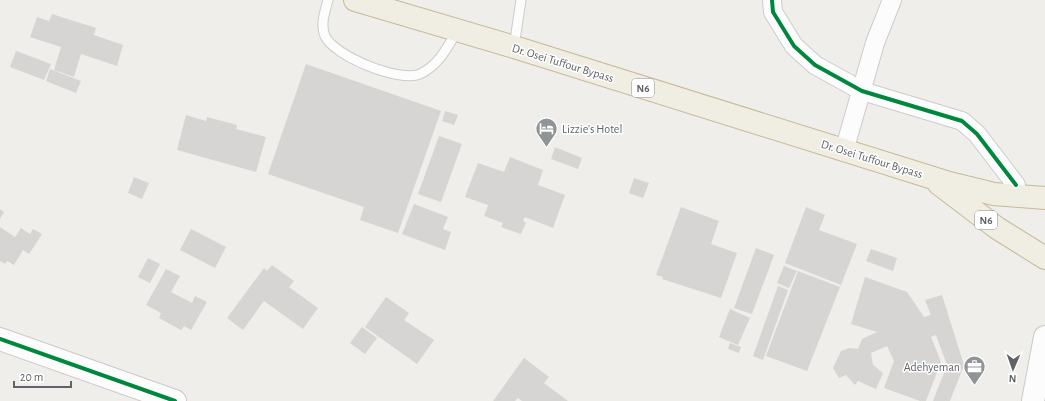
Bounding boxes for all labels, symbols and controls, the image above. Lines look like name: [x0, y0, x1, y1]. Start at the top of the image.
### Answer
street label: Dr. Osei Tuffour Bypass: [510, 42, 615, 85]
road number: N6: [632, 79, 654, 97]
hotel icon: Lizzie's Hotel: [534, 116, 560, 149]
place label: Lizzie's Hotel: [562, 123, 622, 135]
street label: Dr. Osei Tuffour Bypass: [819, 138, 924, 181]
road number: N6: [975, 211, 997, 229]
north arrow: [993, 349, 1033, 389]
office icon: Adehyeman: [962, 354, 988, 387]
place label: Adehyeman: [904, 361, 960, 374]
scale bar: [14, 363, 71, 389]
text: 20 m: [20, 371, 43, 383]
text: N: [1009, 373, 1017, 384]

